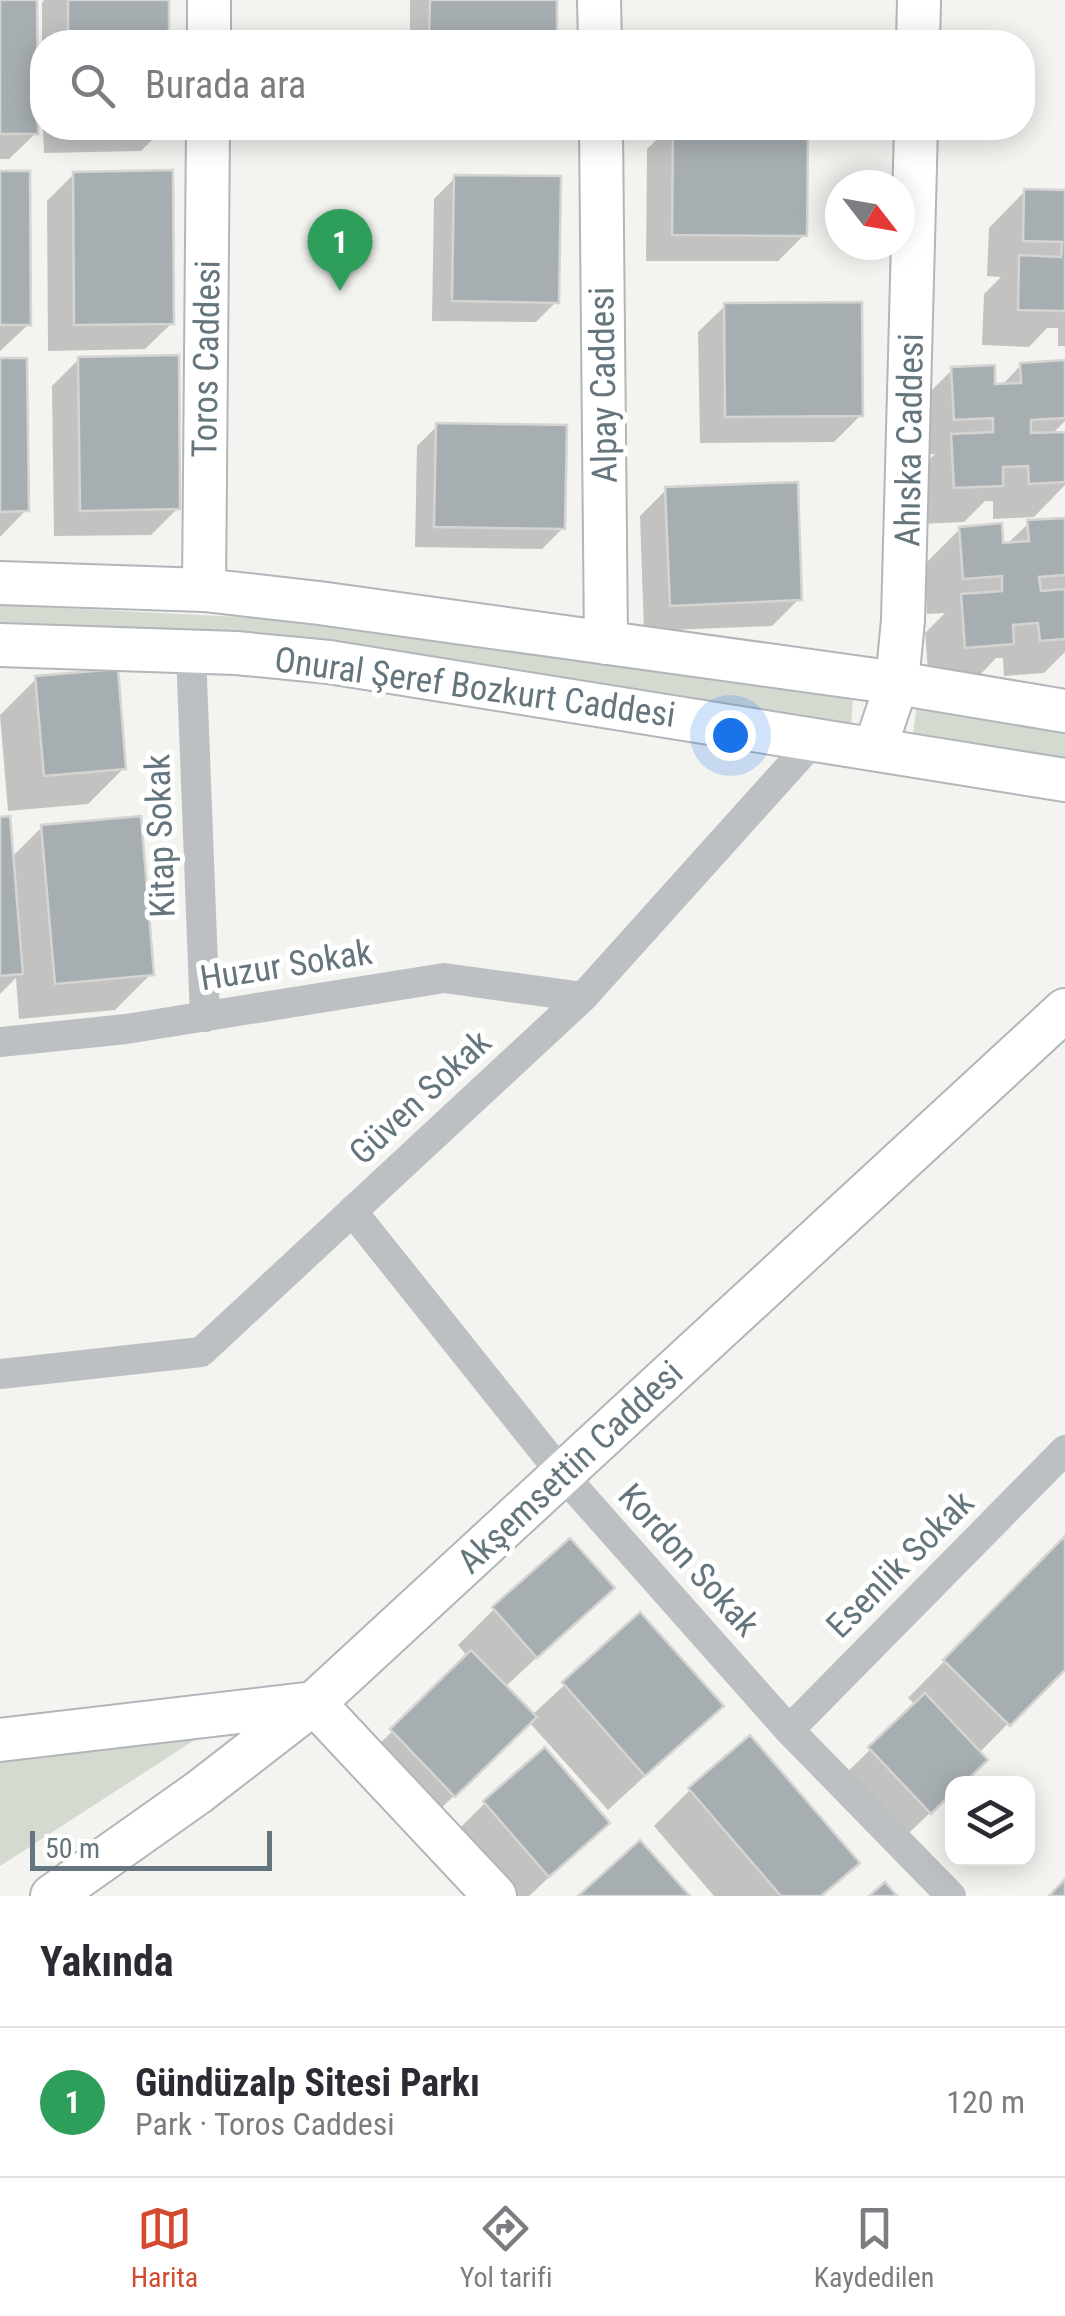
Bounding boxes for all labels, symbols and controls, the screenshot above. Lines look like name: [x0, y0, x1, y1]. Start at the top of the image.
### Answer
search box: [30, 30, 1035, 140]
icon: search: [65, 58, 120, 113]
text: Burada ara: [145, 63, 306, 107]
north arrow: [825, 170, 915, 260]
pin: 1: [308, 208, 372, 291]
street label: Toros Caddesi: [184, 260, 229, 458]
street label: Alpay Caddesi: [581, 286, 626, 483]
street label: Ahıska Caddesi: [887, 333, 932, 547]
street label: Onural Şeref Bozkurt Caddesi: [272, 639, 678, 736]
your location: [705, 710, 756, 761]
street label: Kitap Sokak: [137, 753, 184, 918]
street label: Huzur Sokak: [197, 932, 375, 999]
street label: Güven Sokak: [341, 1022, 499, 1173]
street label: Akşemsettin Caddesi: [449, 1353, 691, 1582]
street label: Kordon Sokak: [610, 1476, 768, 1645]
street label: Esenlik Sokak: [818, 1482, 982, 1646]
map controls: [945, 1776, 1035, 1866]
button: layers: [945, 1776, 1035, 1866]
scale bar: [30, 1826, 272, 1870]
text: 50 m: [45, 1832, 100, 1865]
text: Yakında: [40, 1937, 174, 1986]
text: Gündüzalp Sitesi Parkı: [135, 2061, 480, 2105]
text: 1: [64, 2083, 81, 2121]
text: 120 m: [946, 2083, 1025, 2121]
text: Park · Toros Caddesi: [135, 2105, 395, 2143]
tab: Harita: [131, 2201, 198, 2294]
tab: Yol tarifi: [460, 2201, 552, 2294]
tab: Kaydedilen: [814, 2201, 934, 2294]

